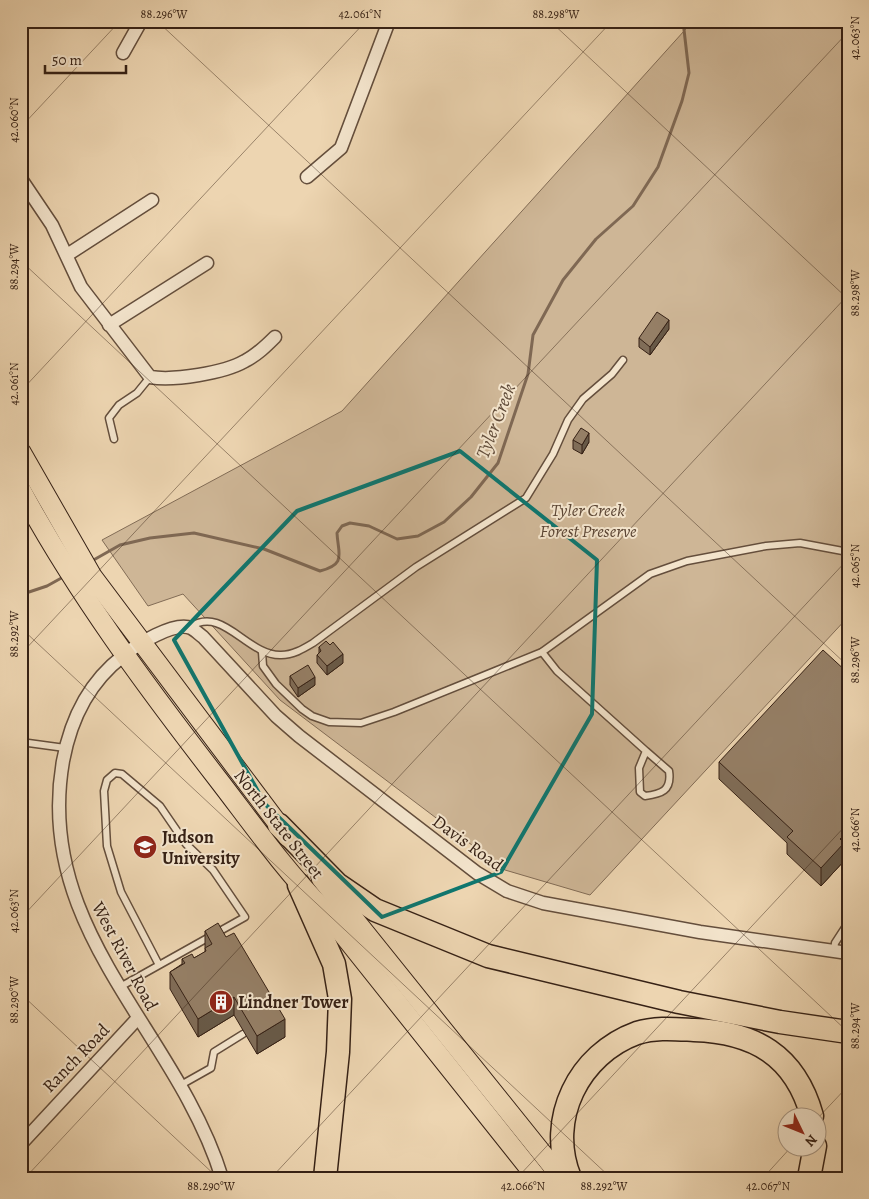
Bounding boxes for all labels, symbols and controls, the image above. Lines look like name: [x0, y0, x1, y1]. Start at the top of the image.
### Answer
text: 88.296°W: [141, 6, 188, 22]
text: 42.061°N: [338, 6, 382, 22]
text: 88.298°W: [532, 6, 580, 22]
text: 42.063°N: [847, 16, 863, 60]
scale bar: [45, 42, 126, 74]
text: 50 m: [52, 50, 82, 70]
text: 42.060°N: [6, 97, 22, 143]
text: 88.294°W: [6, 243, 22, 290]
text: 88.298°W: [847, 269, 863, 317]
text: 42.061°N: [6, 362, 22, 406]
water label: Tyler Creek: [470, 380, 522, 462]
park label: Tyler Creek Forest Preserve: [540, 498, 637, 543]
text: 42.065°N: [847, 544, 863, 588]
text: 88.292°W: [6, 610, 22, 657]
text: 88.296°W: [847, 636, 863, 683]
street label: North State Street: [229, 764, 330, 884]
text: 42.066°N: [847, 807, 863, 852]
street label: Davis Road: [428, 809, 509, 877]
place label: Judson University: [162, 825, 240, 870]
school or university icon: Judson University: [132, 834, 158, 860]
text: 42.063°N: [6, 889, 22, 933]
street label: West River Road: [86, 897, 164, 1015]
text: 88.290°W: [6, 975, 22, 1024]
building icon: Lindner Tower: [208, 989, 234, 1015]
place label: Lindner Tower: [238, 990, 349, 1014]
text: 88.294°W: [847, 1002, 863, 1049]
street label: Ranch Road: [37, 1018, 115, 1098]
north arrow: [776, 1106, 826, 1156]
text: N: [801, 1130, 822, 1151]
text: 88.290°W: [187, 1178, 236, 1194]
text: 42.066°N: [501, 1178, 546, 1194]
text: 88.292°W: [581, 1178, 628, 1194]
text: 42.067°N: [746, 1178, 790, 1194]

